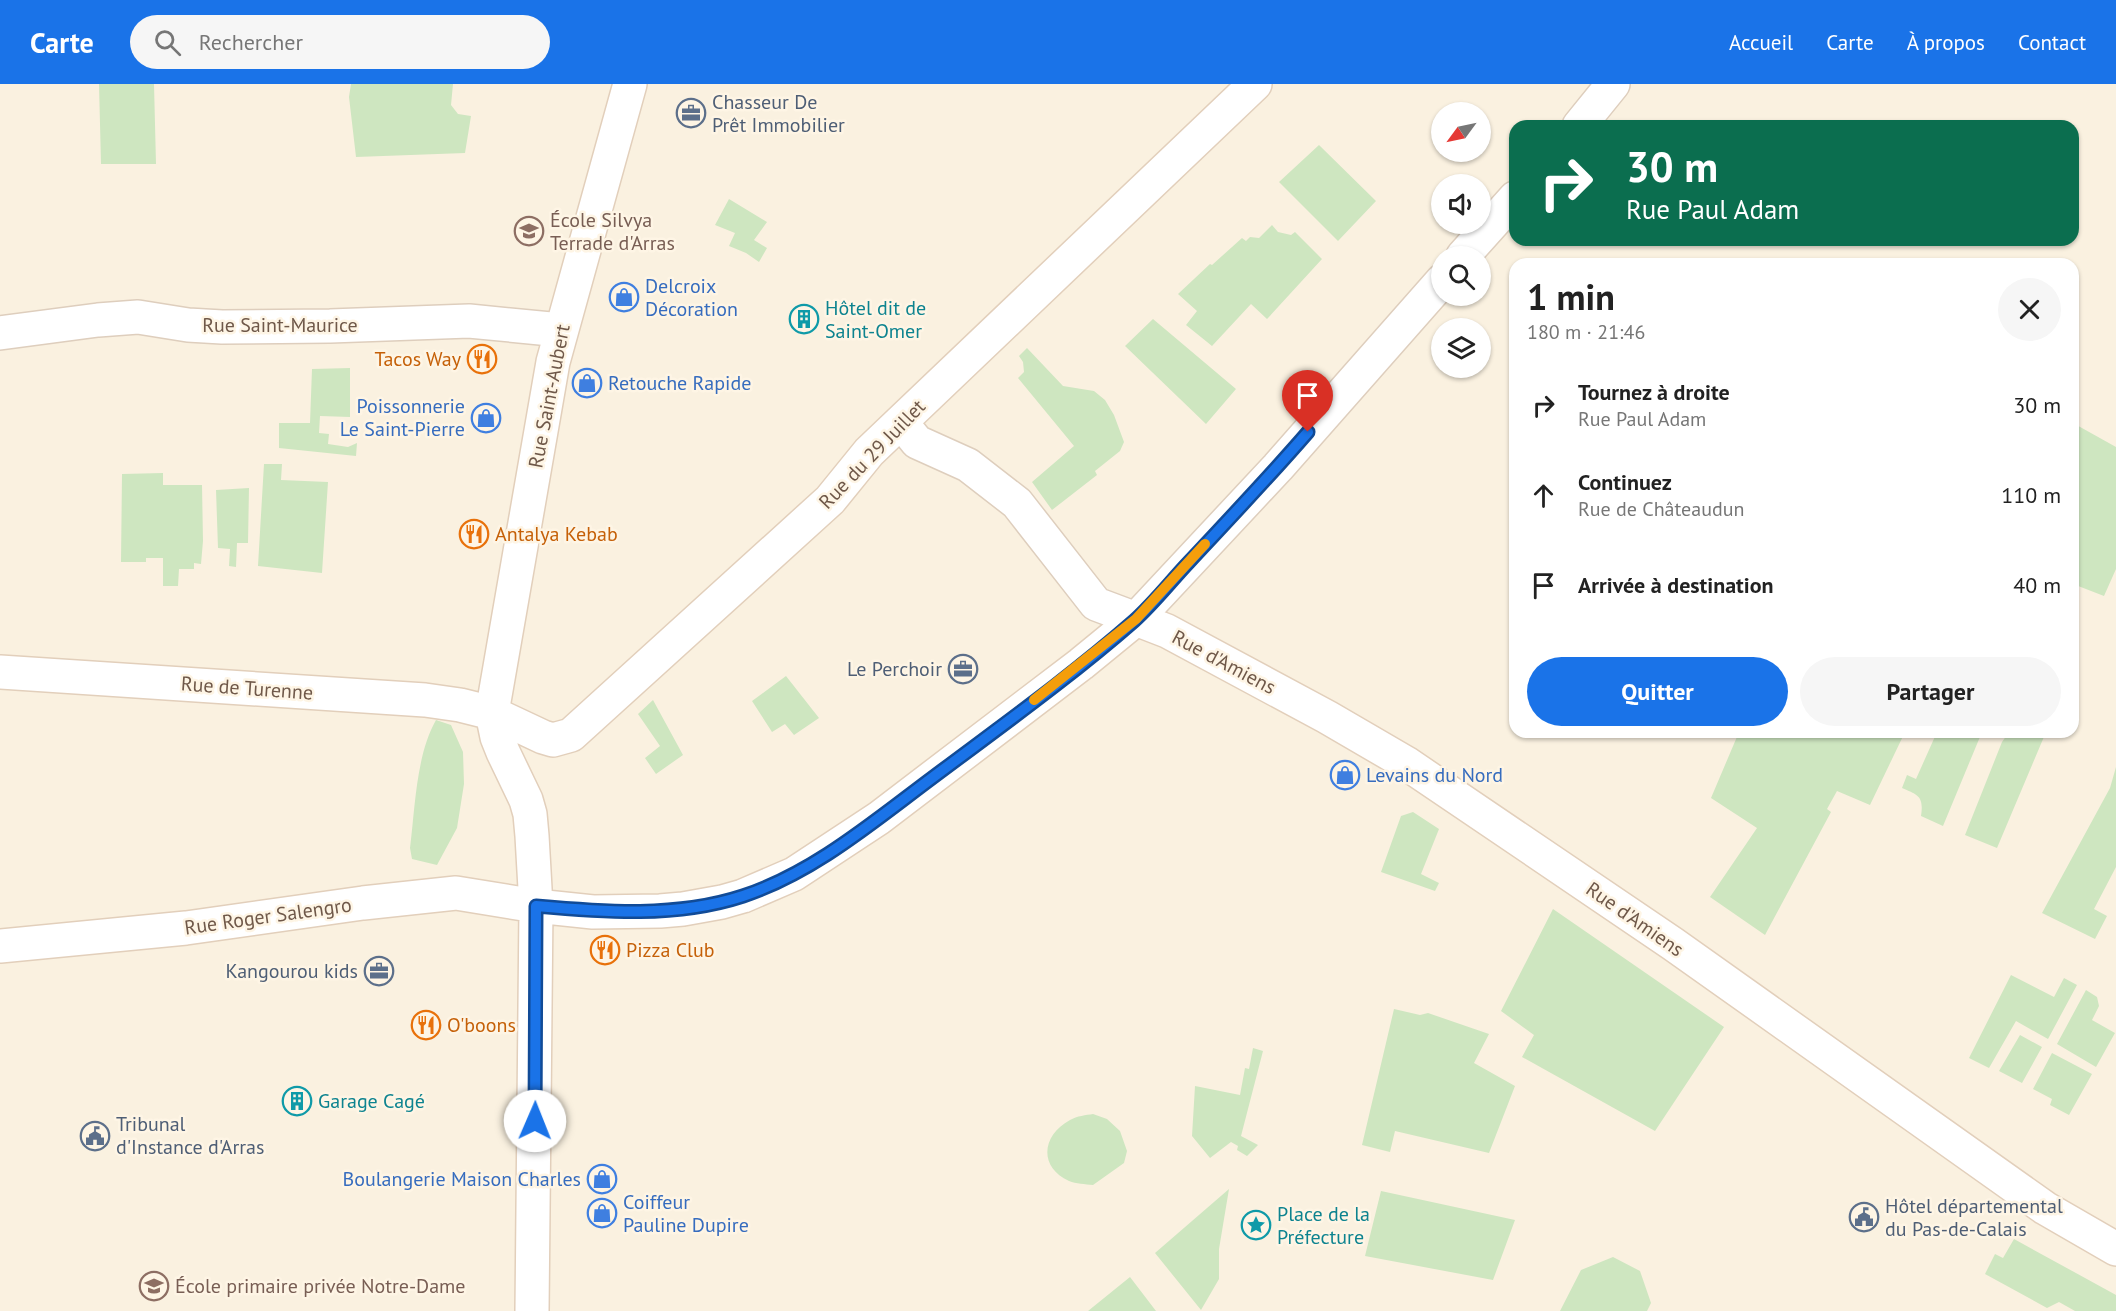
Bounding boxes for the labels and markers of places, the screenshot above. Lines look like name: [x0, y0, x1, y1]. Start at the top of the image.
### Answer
place label: Chasseur De Prêt Immobilier: [712, 89, 845, 138]
office icon: Chasseur De Prêt Immobilier: [675, 97, 707, 129]
place label: École Silvya Terrade d'Arras: [550, 207, 675, 256]
school or university icon: École Silvya Terrade d'Arras: [513, 215, 545, 247]
place label: Delcroix Décoration: [645, 273, 738, 322]
shop icon: Delcroix Décoration: [608, 281, 640, 313]
place label: Hôtel dit de Saint-Omer: [825, 295, 926, 344]
building icon: Hôtel dit de Saint-Omer: [788, 303, 820, 335]
restaurant icon: Tacos Way: [466, 343, 498, 375]
place label: Tacos Way: [374, 346, 462, 372]
shop icon: Retouche Rapide: [571, 367, 603, 399]
place label: Retouche Rapide: [608, 370, 751, 396]
pin: [1282, 370, 1333, 432]
place label: Poissonnerie Le Saint-Pierre: [340, 393, 465, 442]
shop icon: Poissonnerie Le Saint-Pierre: [470, 402, 502, 434]
restaurant icon: Antalya Kebab: [458, 518, 490, 550]
place label: Antalya Kebab: [495, 521, 618, 547]
office icon: Le Perchoir: [947, 653, 979, 685]
place label: Le Perchoir: [847, 656, 942, 682]
shop icon: Levains du Nord: [1329, 759, 1361, 791]
place label: Levains du Nord: [1366, 762, 1503, 788]
restaurant icon: Pizza Club: [589, 934, 621, 966]
place label: Pizza Club: [626, 937, 715, 963]
office icon: Kangourou kids: [363, 955, 395, 987]
place label: Kangourou kids: [226, 958, 358, 984]
restaurant icon: O'boons: [410, 1009, 442, 1041]
place label: O'boons: [447, 1012, 516, 1038]
building icon: Garage Cagé: [281, 1085, 313, 1117]
place label: Garage Cagé: [318, 1088, 425, 1114]
place label: Tribunal d'Instance d'Arras: [116, 1111, 264, 1160]
public building icon: Tribunal d'Instance d'Arras: [79, 1120, 111, 1152]
shop icon: Boulangerie Maison Charles: [586, 1163, 618, 1195]
place label: Boulangerie Maison Charles: [343, 1166, 581, 1192]
place label: Coiffeur Pauline Dupire: [623, 1189, 749, 1238]
place label: Hôtel départemental du Pas-de-Calais: [1885, 1193, 2063, 1242]
shop icon: Coiffeur Pauline Dupire: [586, 1197, 618, 1229]
place label: Place de la Préfecture: [1277, 1201, 1370, 1250]
public building icon: Hôtel départemental du Pas-de-Calais: [1848, 1201, 1880, 1233]
place icon: Place de la Préfecture: [1240, 1209, 1272, 1241]
school or university icon: École primaire privée Notre-Dame: [138, 1270, 170, 1302]
place label: École primaire privée Notre-Dame: [175, 1273, 466, 1299]

